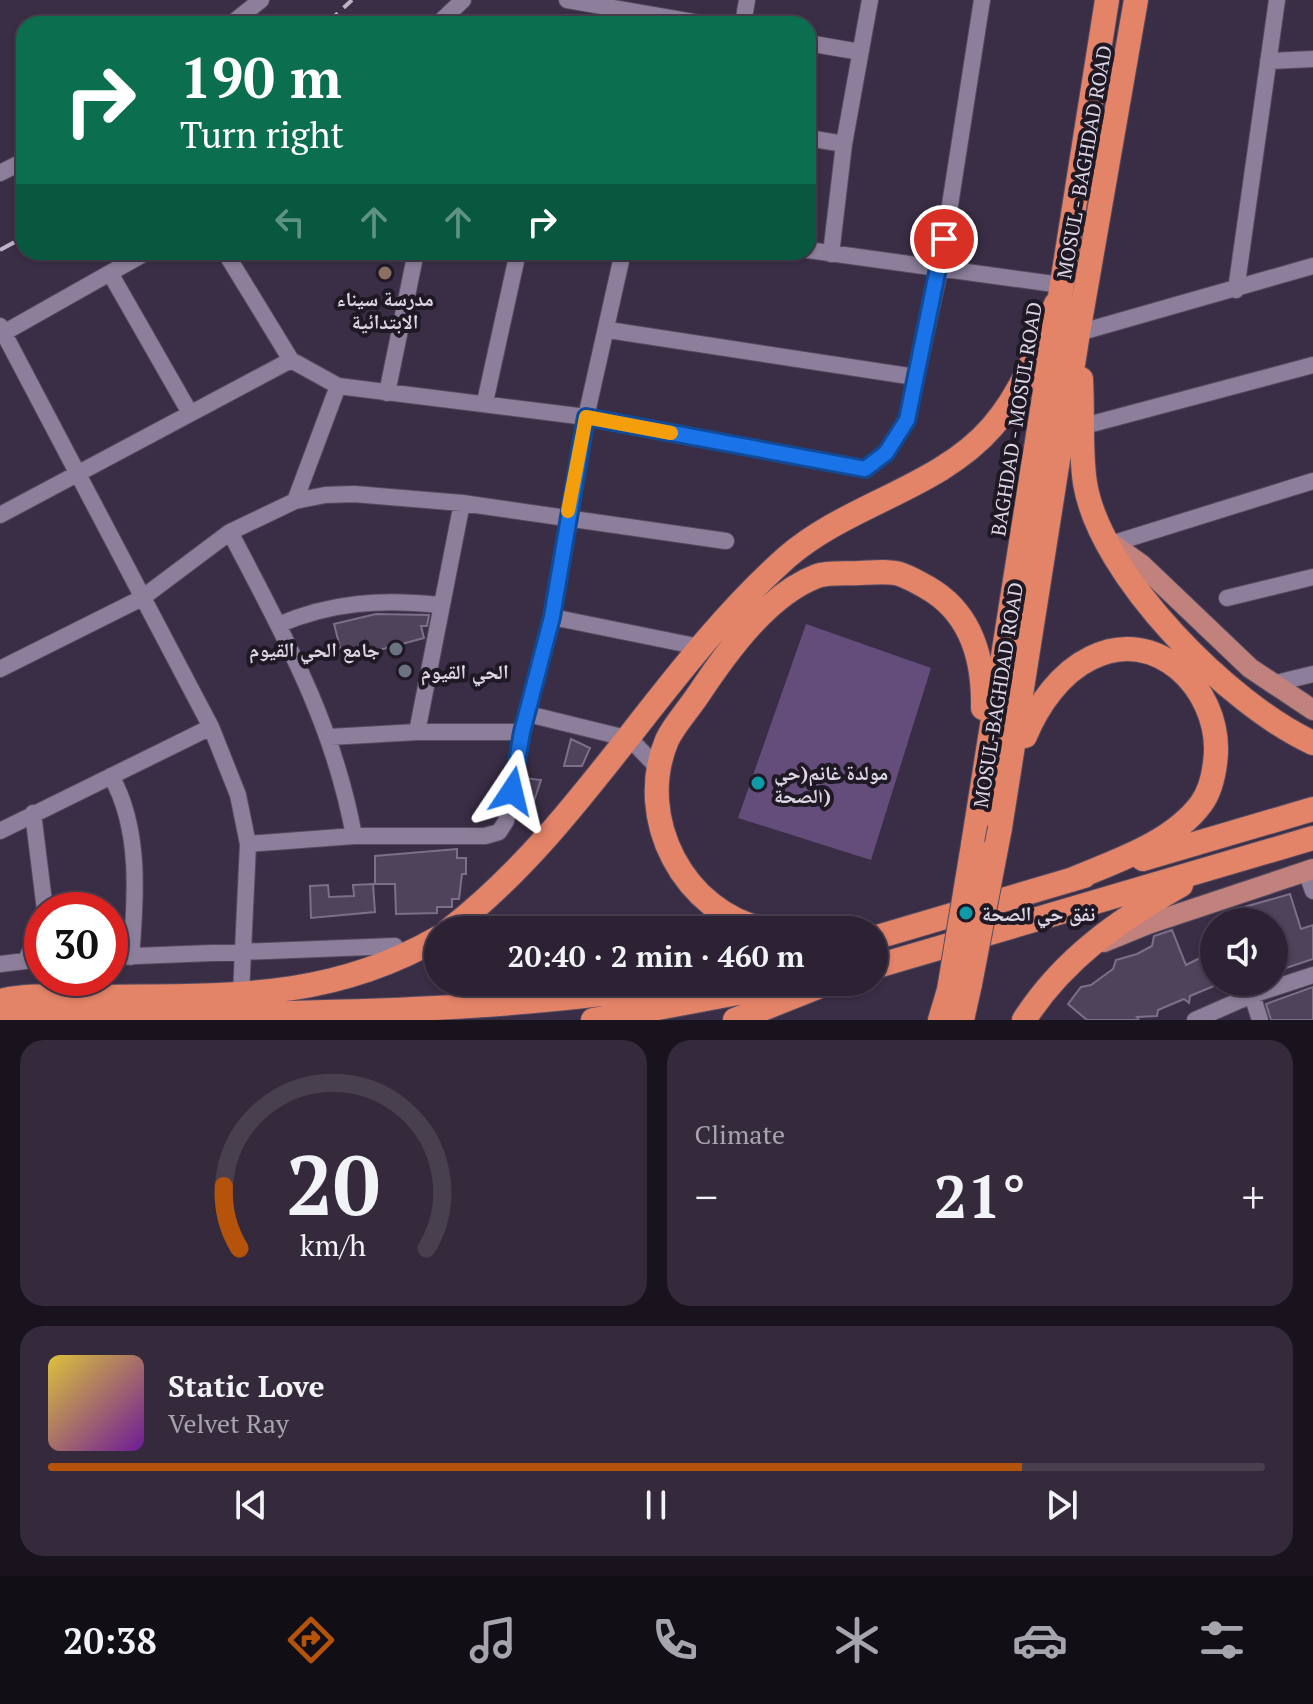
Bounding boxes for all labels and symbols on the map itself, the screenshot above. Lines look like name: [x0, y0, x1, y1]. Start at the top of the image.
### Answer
street label: MOSUL - BAGHDAD ROAD: [1050, 43, 1118, 281]
pin: [910, 205, 978, 273]
marker: مدرسة سيناء الابتدائية: [376, 264, 394, 282]
place label: مدرسة سيناء الابتدائية: [336, 285, 434, 335]
street label: BAGHDAD - MOSUL ROAD: [984, 300, 1048, 538]
street label: MOSUL-BAGHDAD ROAD: [967, 580, 1029, 810]
place label: جامع الحي القيوم: [249, 636, 380, 665]
marker: جامع الحي القيوم: [387, 640, 405, 658]
place label: الحي القيوم: [421, 658, 509, 687]
marker: الحي القيوم: [396, 662, 414, 680]
position arrow: [470, 749, 554, 833]
place label: مولدة غانم(حي الصحة): [774, 759, 888, 809]
marker: مولدة غانم(حي الصحة): [749, 774, 767, 792]
speed limit sign: 30: [24, 892, 128, 996]
place label: نفق حي الصحة: [982, 900, 1095, 929]
marker: نفق حي الصحة: [957, 904, 975, 922]

